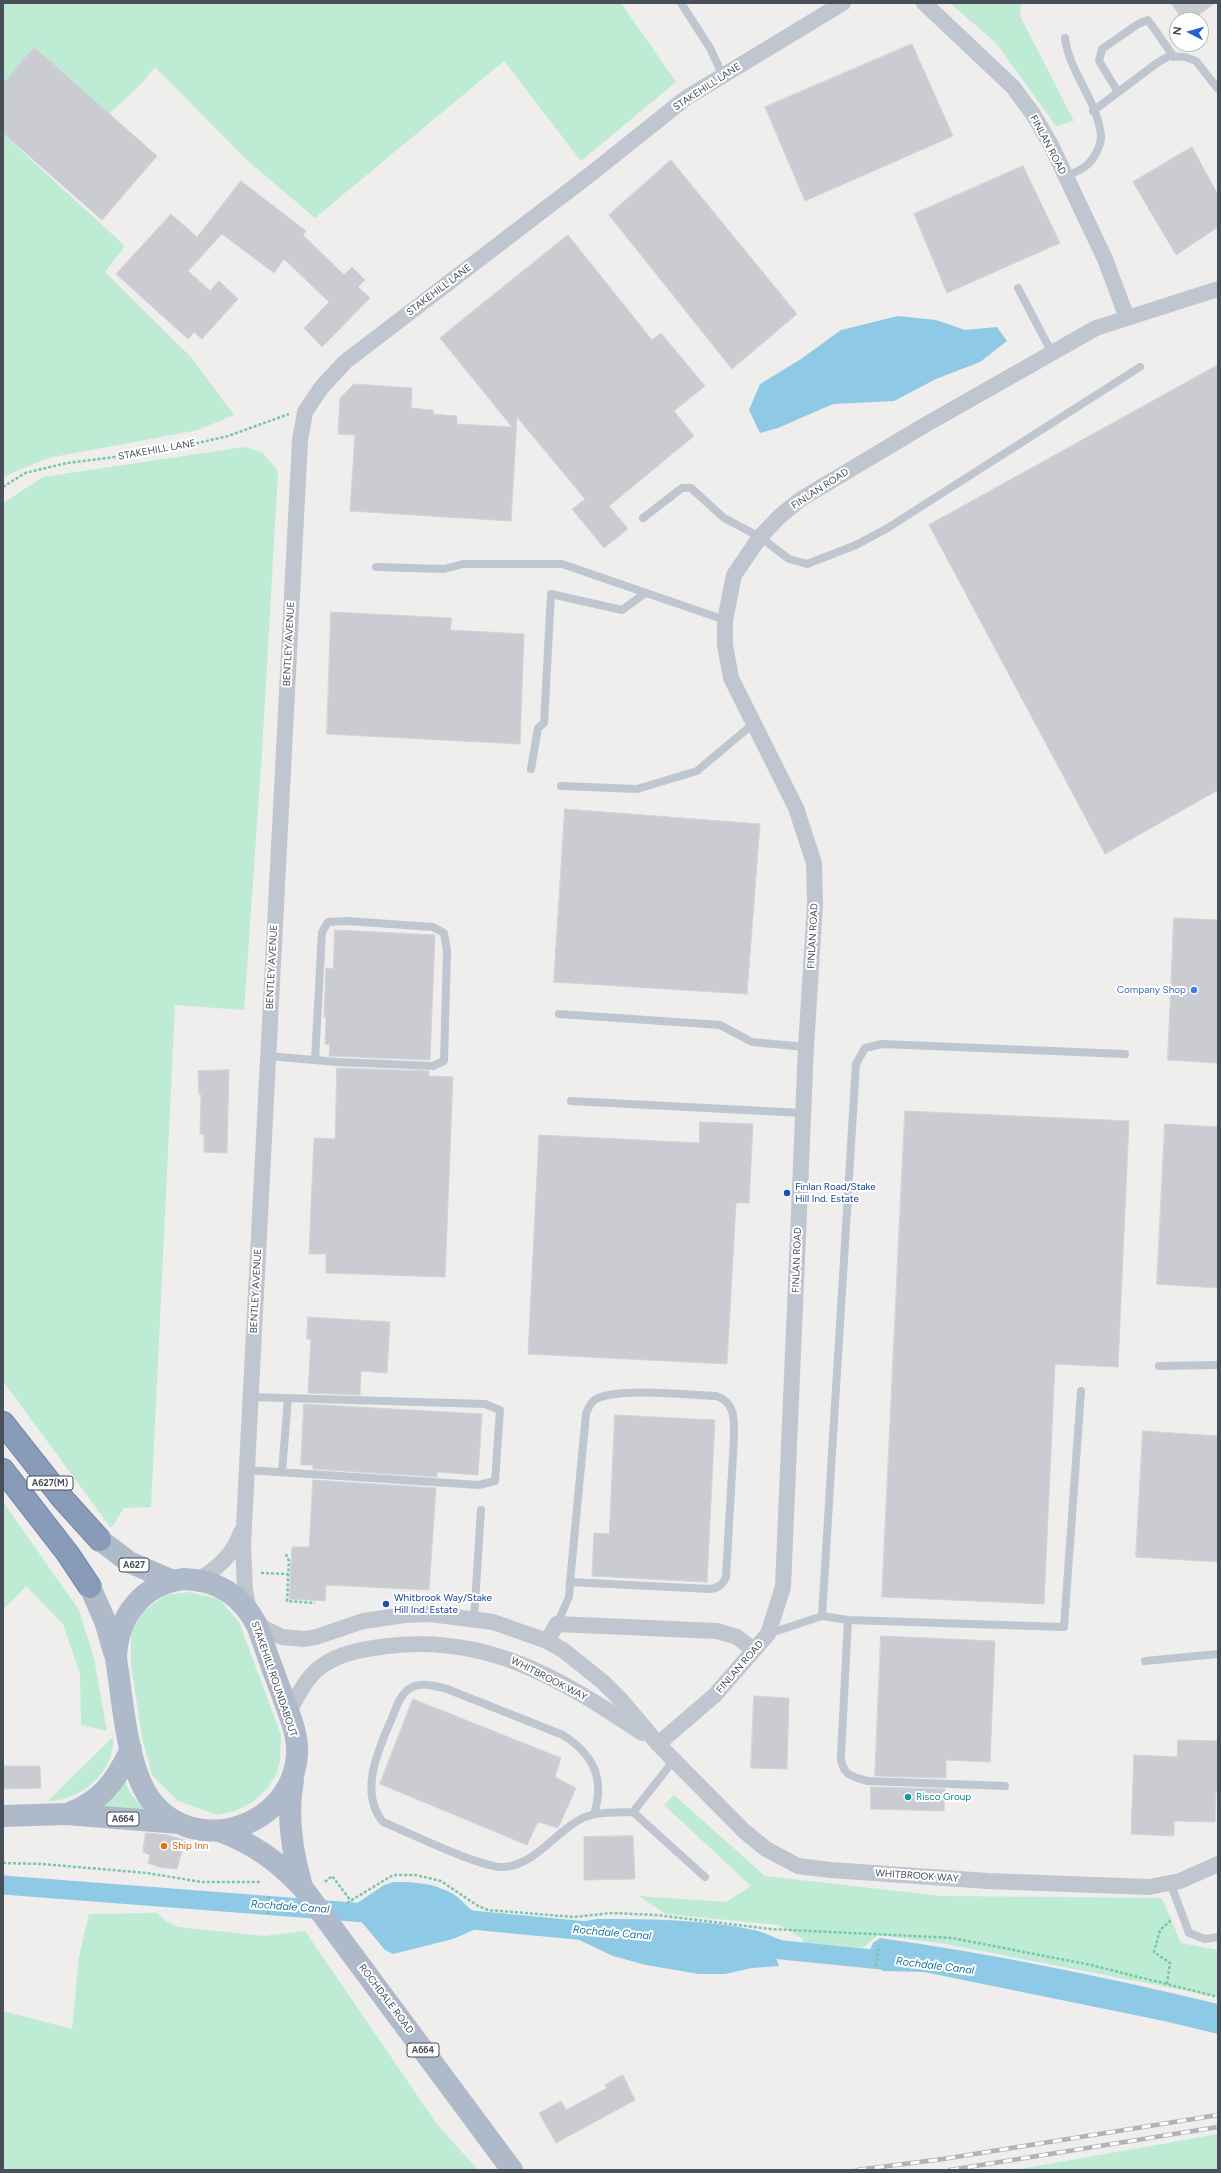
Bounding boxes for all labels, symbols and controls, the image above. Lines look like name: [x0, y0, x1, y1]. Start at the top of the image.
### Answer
north arrow: [1169, 12, 1209, 52]
text: N: [1171, 26, 1184, 36]
street label: STAKEHILL LANE: [671, 61, 743, 113]
street label: FINLAN ROAD: [1027, 113, 1069, 177]
street label: STAKEHILL LANE: [404, 262, 474, 318]
street label: STAKEHILL LANE: [117, 437, 197, 463]
street label: FINLAN ROAD: [789, 466, 851, 512]
street label: BENTLEY AVENUE: [281, 601, 297, 687]
street label: FINLAN ROAD: [805, 903, 821, 969]
street label: BENTLEY AVENUE: [264, 924, 280, 1010]
place label: Company Shop: [1117, 984, 1186, 996]
marker: Company Shop: [1189, 985, 1199, 995]
place label: Finlan Road/Stake Hill Ind. Estate: [795, 1181, 876, 1204]
marker: Finlan Road/Stake Hill Ind. Estate: [782, 1188, 792, 1198]
street label: FINLAN ROAD: [790, 1227, 804, 1293]
street label: BENTLEY AVENUE: [248, 1248, 264, 1334]
road number: A627(M): [27, 1476, 73, 1490]
road number: A627: [119, 1558, 149, 1572]
place label: Whitbrook Way/Stake Hill Ind. Estate: [394, 1592, 492, 1616]
marker: Whitbrook Way/Stake Hill Ind. Estate: [381, 1599, 391, 1609]
street label: STAKEHILL ROUNDABOUT: [249, 1620, 299, 1738]
street label: FINLAN ROAD: [714, 1638, 766, 1696]
street label: WHITBROOK WAY: [509, 1655, 589, 1703]
place label: Risco Group: [916, 1791, 971, 1803]
marker: Risco Group: [903, 1792, 913, 1802]
road number: A664: [107, 1812, 139, 1826]
place label: Ship Inn: [172, 1840, 208, 1852]
marker: Ship Inn: [159, 1841, 169, 1851]
street label: WHITBROOK WAY: [875, 1867, 959, 1885]
water label: Rochdale Canal: [250, 1898, 330, 1916]
water label: Rochdale Canal: [572, 1923, 652, 1943]
water label: Rochdale Canal: [895, 1955, 975, 1977]
street label: ROCHDALE ROAD: [356, 1962, 416, 2036]
road number: A664: [407, 2043, 439, 2057]

